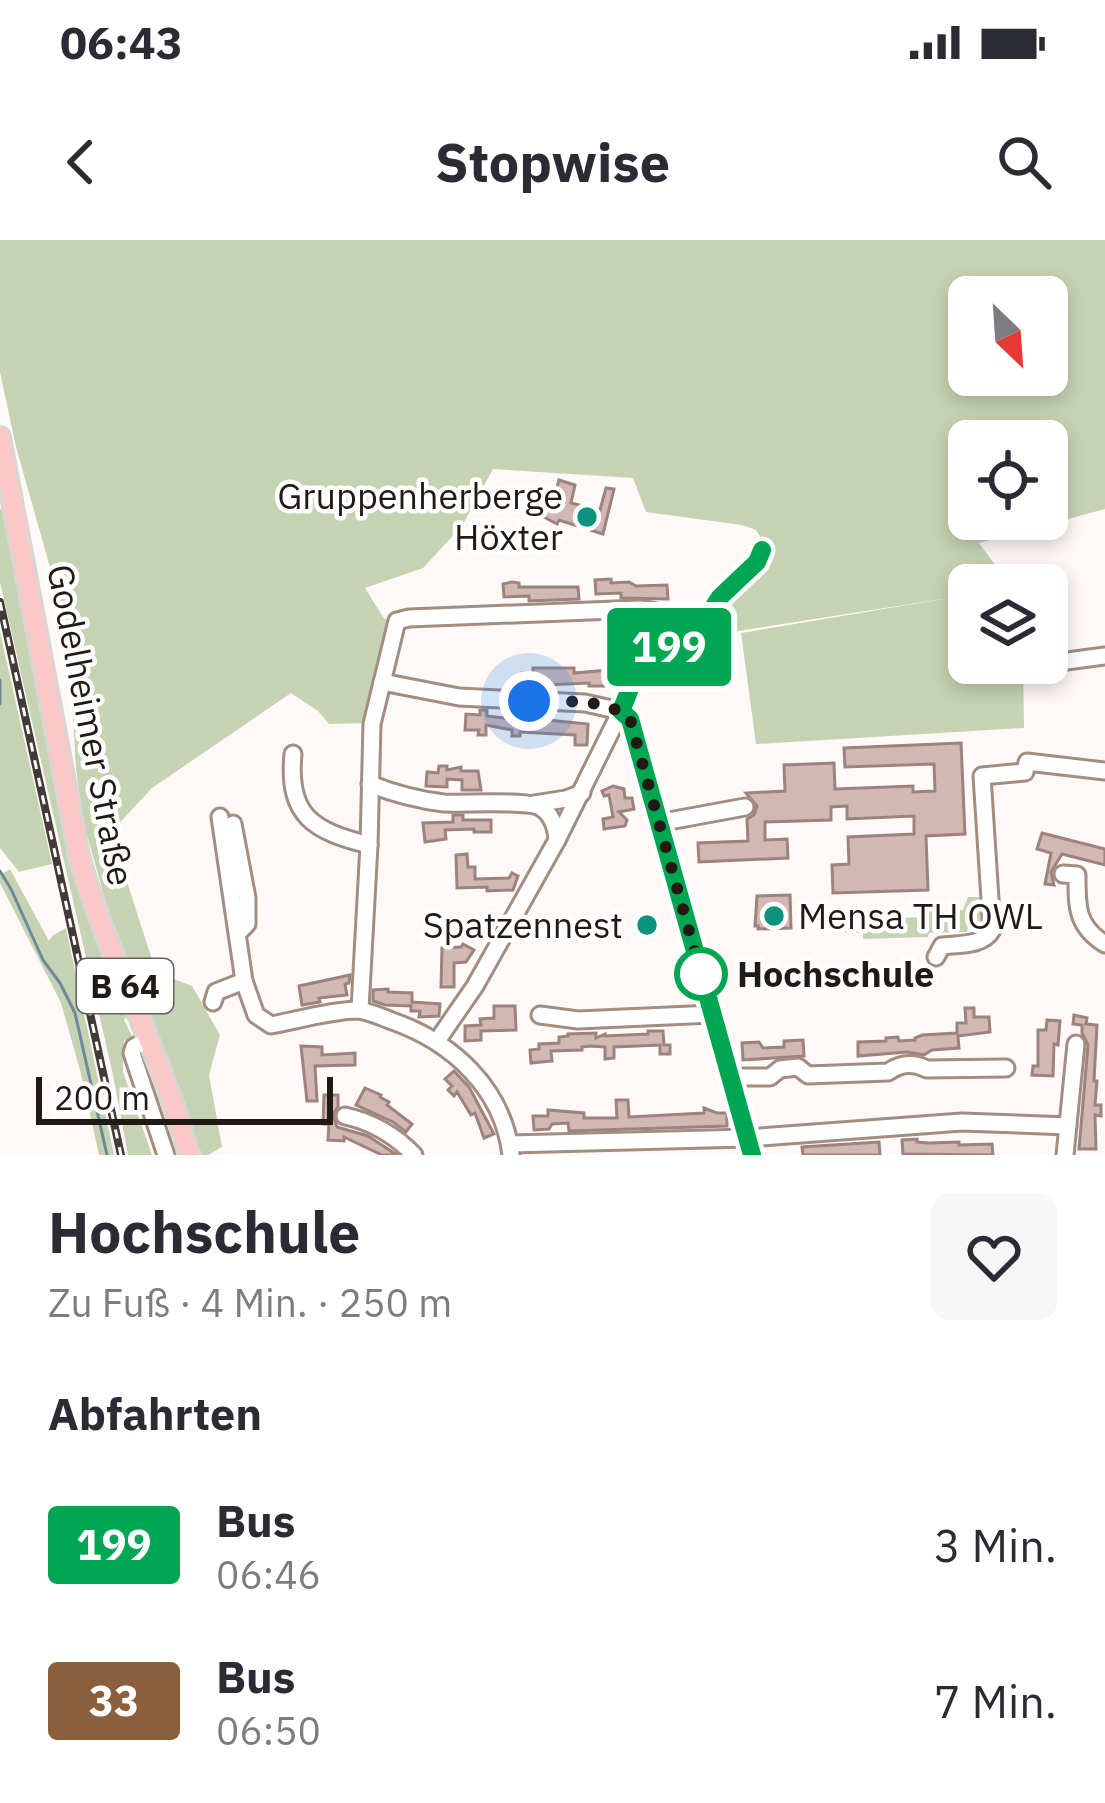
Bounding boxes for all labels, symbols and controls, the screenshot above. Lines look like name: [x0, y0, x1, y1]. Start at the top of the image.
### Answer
text: 06:43: [60, 13, 183, 71]
text: Stopwise: [435, 127, 670, 197]
icon: back: [48, 129, 114, 195]
icon: search: [991, 129, 1057, 195]
north arrow: [948, 276, 1068, 396]
map controls: [948, 276, 1068, 684]
button: locate: [948, 420, 1068, 540]
place label: Gruppenherberge Höxter: [277, 472, 563, 560]
marker: Gruppenherberge Höxter: [574, 504, 600, 530]
street label: Godelheimer Straße: [37, 560, 146, 890]
button: layers: [948, 564, 1068, 684]
line badge: 199: [600, 608, 738, 686]
text: 199: [631, 619, 707, 674]
your location: [499, 671, 559, 731]
place label: Mensa TH OWL: [798, 892, 1043, 939]
place label: Spatzennest: [423, 901, 623, 948]
marker: Mensa TH OWL: [761, 903, 787, 929]
marker: Spatzennest: [634, 912, 660, 938]
marker: Hochschule: [676, 949, 726, 999]
place label: Hochschule: [737, 950, 934, 997]
road number: B 64: [77, 959, 173, 1013]
scale bar: [36, 1071, 333, 1124]
text: 200 m: [54, 1076, 150, 1119]
button: heart: [931, 1194, 1057, 1320]
text: Hochschule: [48, 1195, 360, 1269]
text: Zu Fuß · 4 Min. · 250 m: [48, 1277, 452, 1328]
text: Abfahrten: [48, 1384, 262, 1442]
text: Bus: [216, 1491, 296, 1549]
text: 3 Min.: [934, 1516, 1057, 1574]
text: 199: [76, 1517, 152, 1572]
text: 06:46: [216, 1549, 321, 1600]
text: Bus: [216, 1647, 296, 1705]
text: 7 Min.: [934, 1672, 1057, 1730]
text: 33: [89, 1673, 139, 1728]
text: 06:50: [216, 1705, 321, 1756]

